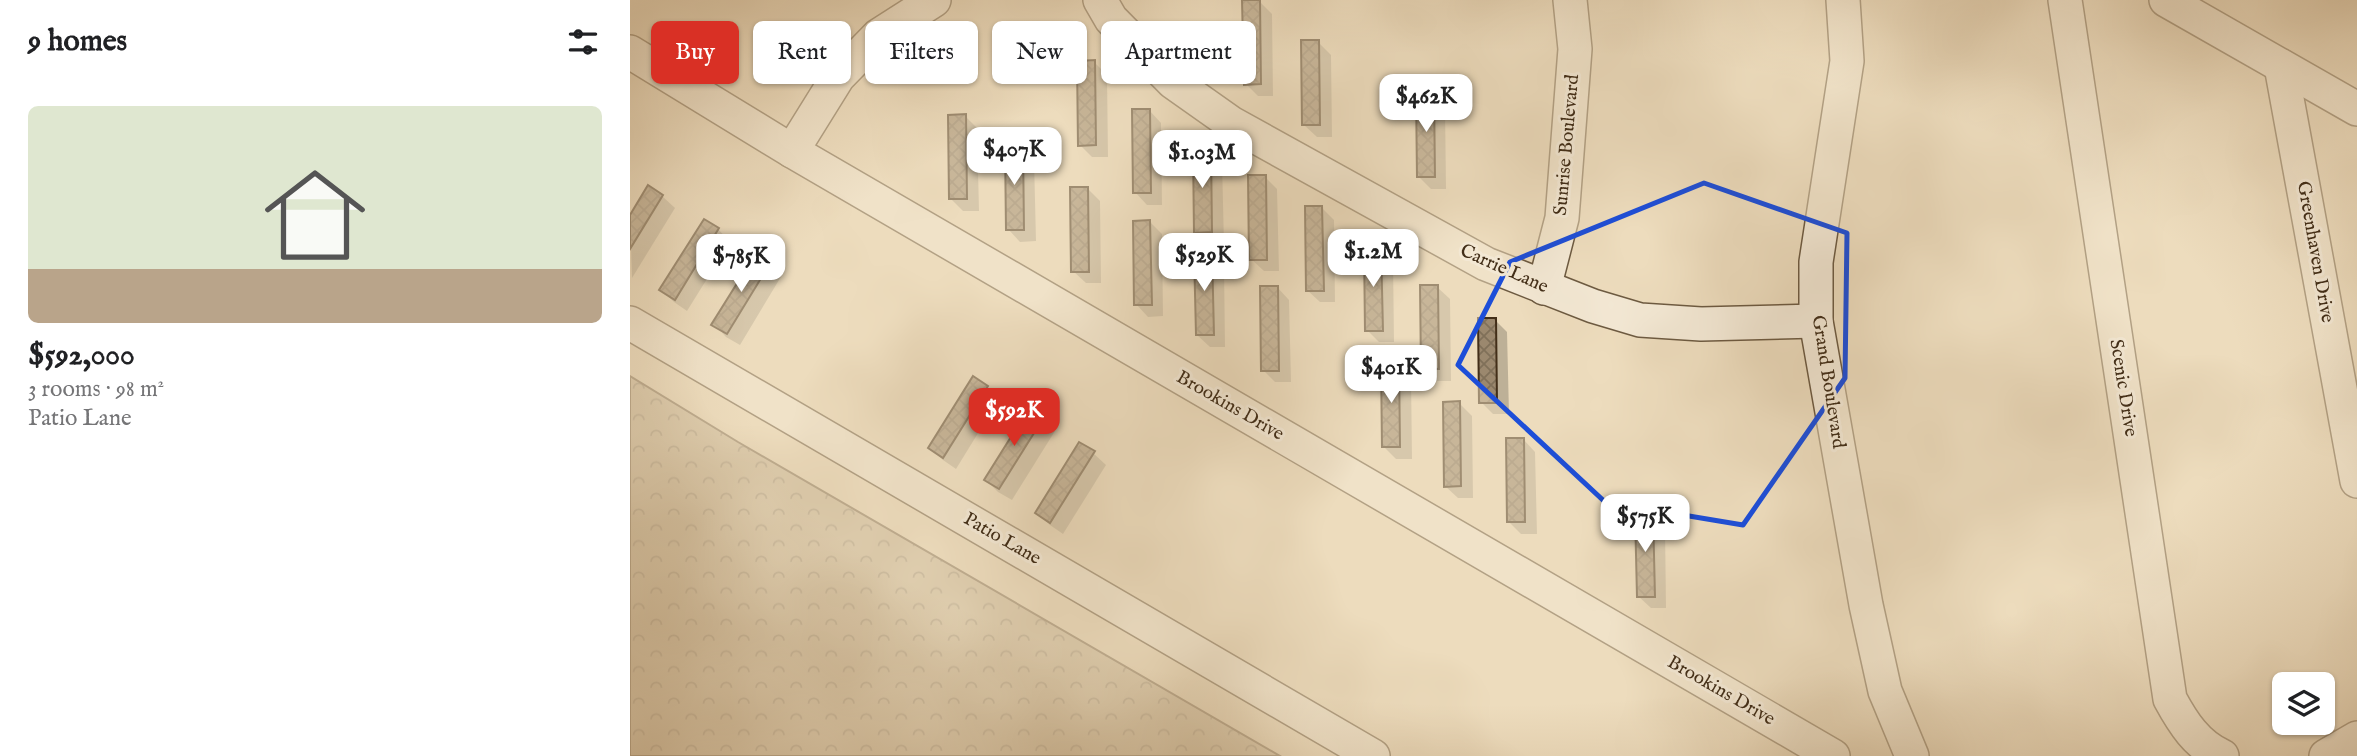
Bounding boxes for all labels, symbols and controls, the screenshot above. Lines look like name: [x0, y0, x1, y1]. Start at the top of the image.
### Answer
chip: Buy: [651, 21, 739, 84]
chip: Rent: [753, 21, 851, 84]
chip: Filters: [865, 21, 978, 84]
chip: New: [992, 21, 1087, 84]
chip: Apartment: [1101, 21, 1256, 84]
text: 9 homes: [28, 23, 127, 61]
icon: filters: [564, 23, 602, 61]
street label: Sunrise Boulevard: [1549, 73, 1585, 217]
pin: $462K: [1377, 74, 1475, 134]
text: $462K: [1395, 82, 1457, 111]
pin: $407K: [965, 128, 1063, 187]
pin: $1.03M: [1145, 130, 1259, 190]
text: $407K: [983, 135, 1045, 164]
text: $1.03M: [1168, 138, 1236, 167]
icon: home: [252, 152, 378, 278]
street label: Greenhaven Drive: [2291, 179, 2339, 325]
pin: $1.2M: [1324, 230, 1422, 289]
pin: $529K: [1155, 233, 1253, 293]
pin: $785K: [692, 234, 790, 294]
text: $1.2M: [1344, 237, 1402, 266]
street label: Carrie Lane: [1456, 239, 1552, 299]
text: $529K: [1175, 241, 1233, 270]
text: $785K: [712, 242, 770, 271]
street label: Grand Boulevard: [1806, 314, 1851, 451]
text: $592,000: [28, 337, 135, 375]
street label: Scenic Drive: [2103, 338, 2143, 439]
pin: $401K: [1342, 346, 1440, 405]
text: $401K: [1361, 353, 1421, 382]
street label: Brookins Drive: [1172, 366, 1288, 447]
text: 3 rooms · 98 m²: [28, 375, 164, 404]
pin: $592K: [965, 388, 1063, 448]
text: $592K: [985, 396, 1043, 425]
text: Patio Lane: [28, 404, 132, 433]
pin: $575K: [1596, 494, 1694, 554]
text: $575K: [1617, 502, 1673, 531]
street label: Patio Lane: [959, 507, 1045, 571]
street label: Brookins Drive: [1663, 651, 1779, 732]
map controls: [2272, 672, 2335, 735]
button: layers: [2272, 672, 2335, 735]

